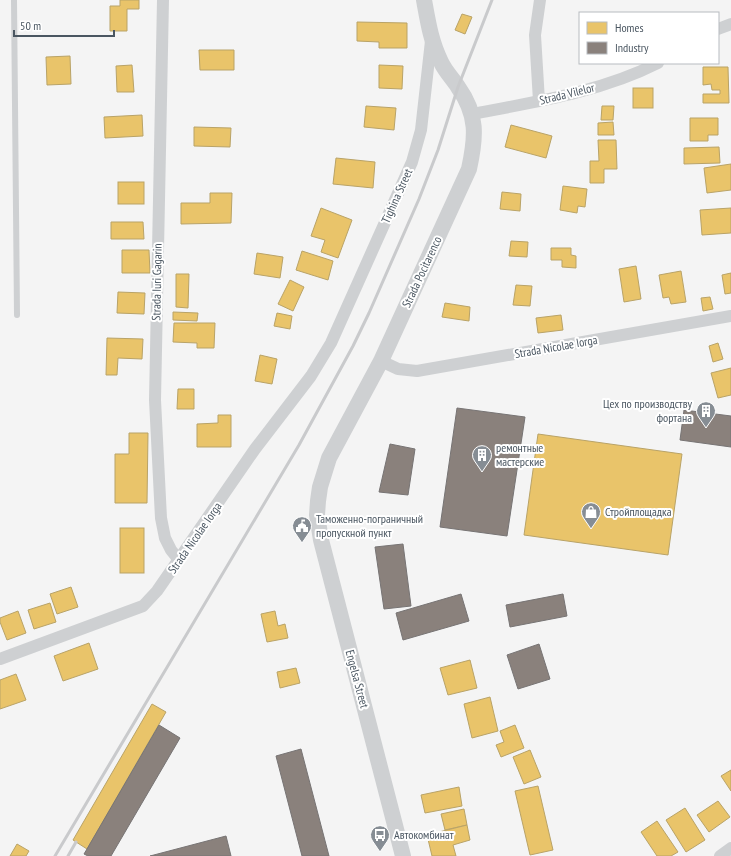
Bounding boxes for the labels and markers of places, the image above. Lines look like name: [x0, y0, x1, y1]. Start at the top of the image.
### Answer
place label: Цех по производству фортана: [603, 396, 692, 425]
building icon: Цех по производству фортана: [695, 400, 717, 428]
place label: ремонтные мастерские: [496, 440, 544, 469]
building icon: ремонтные мастерские: [471, 444, 493, 472]
shop icon: Стройплощадка: [580, 501, 602, 529]
place label: Стройплощадка: [605, 504, 672, 519]
place label: Таможенно-пограничный пропускной пункт: [316, 511, 423, 540]
public building icon: Таможенно-пограничный пропускной пункт: [291, 515, 313, 543]
bus stop icon: Автокомбинат: [369, 824, 391, 852]
place label: Автокомбинат: [394, 827, 454, 842]

